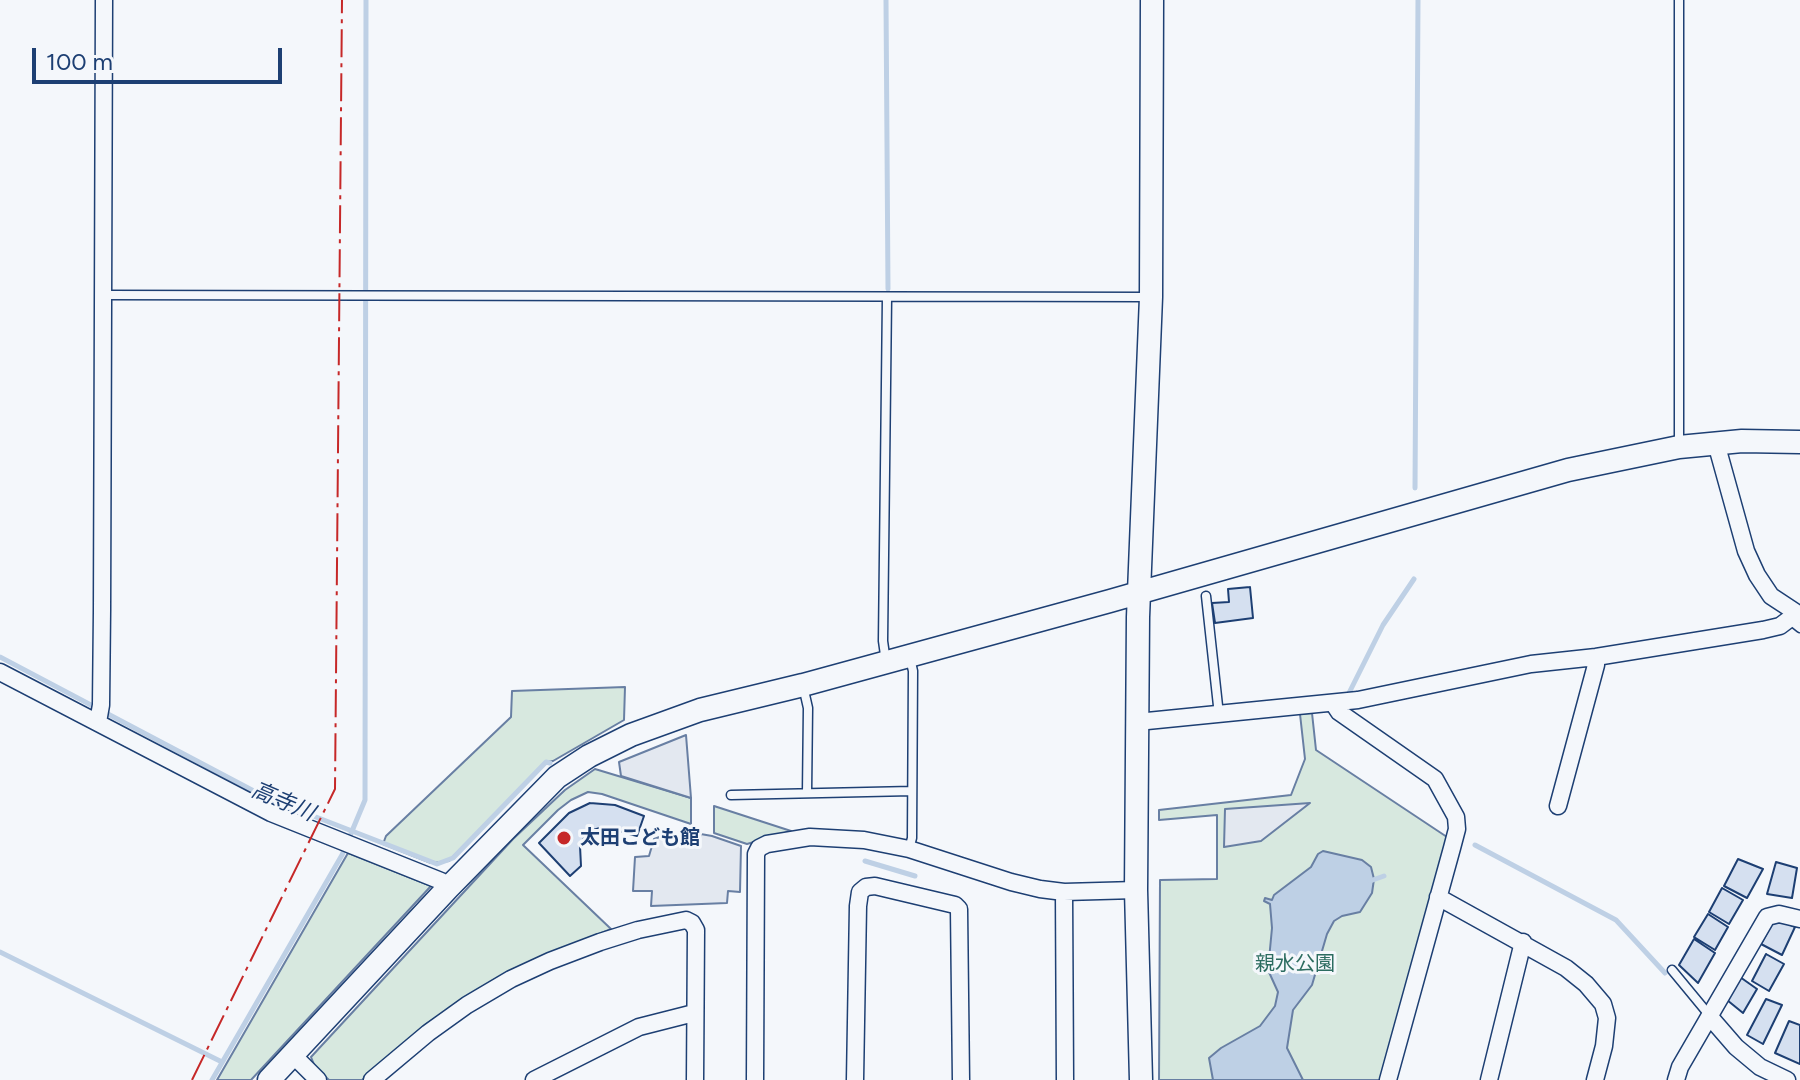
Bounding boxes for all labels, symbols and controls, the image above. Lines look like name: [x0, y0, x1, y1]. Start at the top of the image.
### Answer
scale bar: [36, 32, 286, 82]
text: 100 m: [46, 47, 113, 76]
water label: 高寺川: [247, 777, 319, 827]
place label: 太田こども館: [580, 826, 700, 850]
marker: 太田こども館: [555, 829, 573, 847]
park label: 親水公園: [1255, 952, 1335, 976]

